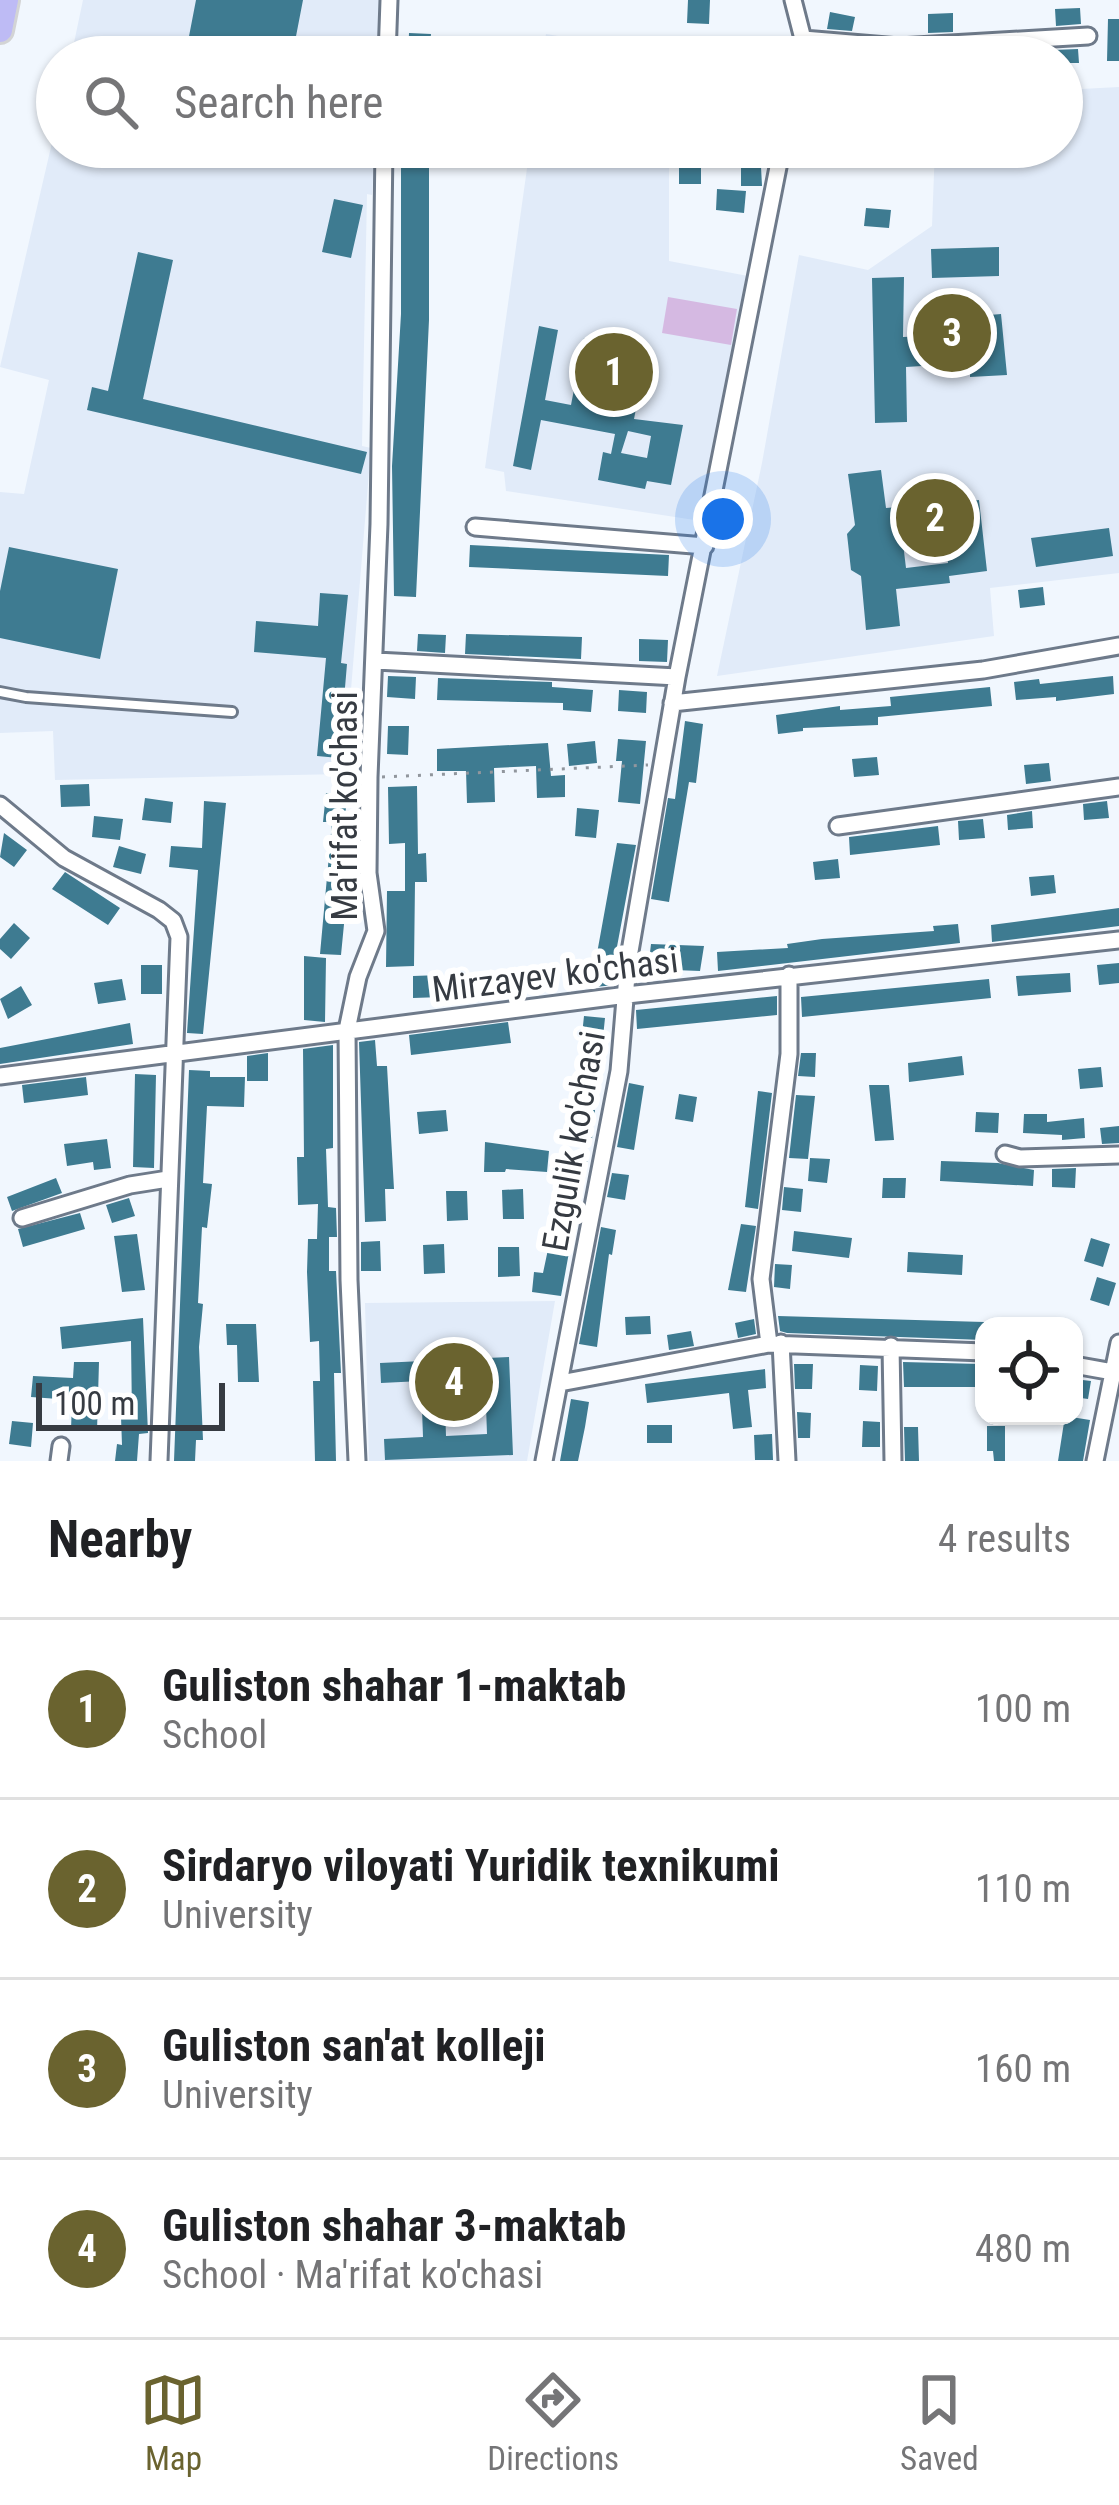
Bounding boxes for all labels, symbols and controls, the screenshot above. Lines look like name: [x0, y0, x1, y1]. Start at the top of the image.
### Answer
search box: [36, 36, 1083, 168]
icon: search: [78, 69, 144, 135]
text: Search here: [174, 76, 383, 129]
pin: 3: [913, 288, 991, 378]
pin: 1: [575, 327, 653, 417]
pin: 2: [896, 473, 974, 563]
your location: [693, 489, 753, 549]
street label: Ma'rifat ko'chasi: [324, 691, 366, 921]
street label: Mirzayev ko'chasi: [430, 939, 680, 1011]
street label: Ezgulik ko'chasi: [534, 1028, 614, 1254]
map controls: [975, 1317, 1083, 1425]
button: locate: [975, 1317, 1083, 1425]
pin: 4: [415, 1337, 493, 1427]
scale bar: [36, 1377, 225, 1430]
text: 100 m: [54, 1384, 135, 1423]
text: Nearby: [48, 1510, 192, 1569]
text: 4 results: [938, 1516, 1071, 1562]
text: Guliston shahar 1-maktab: [162, 1659, 626, 1712]
text: 1: [77, 1686, 97, 1732]
text: 100 m: [975, 1686, 1071, 1732]
text: School: [162, 1712, 267, 1758]
text: Sirdaryo viloyati Yuridik texnikumi: [162, 1839, 780, 1892]
text: 2: [77, 1866, 97, 1912]
text: 110 m: [975, 1866, 1071, 1912]
text: University: [162, 1892, 313, 1938]
text: Guliston san'at kolleji: [162, 2019, 546, 2072]
text: 3: [77, 2046, 97, 2092]
text: 160 m: [975, 2046, 1071, 2092]
text: University: [162, 2072, 313, 2118]
text: Guliston shahar 3-maktab: [162, 2199, 626, 2252]
text: 4: [77, 2226, 97, 2272]
text: 480 m: [975, 2226, 1071, 2272]
text: School · Ma'rifat ko'chasi: [162, 2252, 543, 2298]
tab: Map: [140, 2367, 206, 2478]
tab: Directions: [487, 2367, 619, 2478]
tab: Saved: [900, 2367, 979, 2478]

